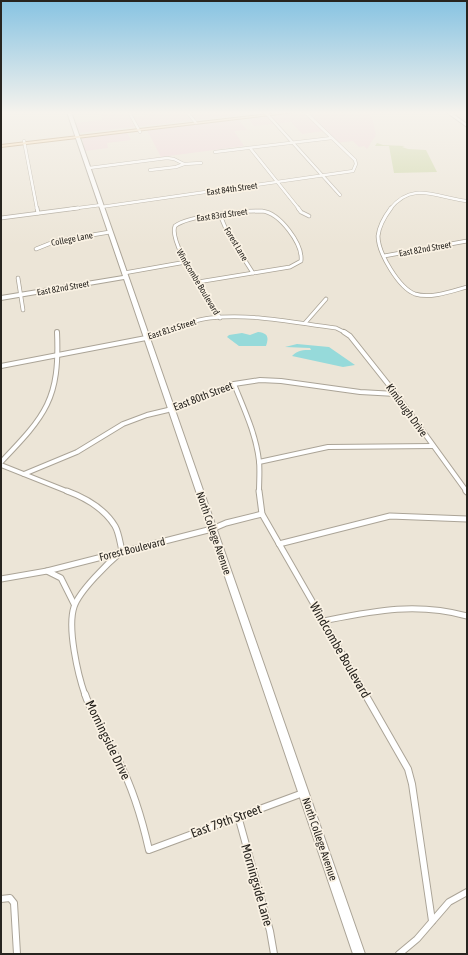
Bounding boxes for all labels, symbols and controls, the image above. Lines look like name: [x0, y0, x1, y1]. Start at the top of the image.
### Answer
street label: East 84th Street: [206, 180, 259, 198]
street label: East 83rd Street: [196, 206, 249, 224]
street label: Forest Lane: [222, 225, 250, 263]
street label: College Lane: [50, 230, 94, 248]
street label: East 82nd Street: [398, 239, 452, 259]
street label: Windcombe Boulevard: [174, 247, 222, 317]
street label: East 82nd Street: [36, 278, 90, 298]
street label: East 81st Street: [147, 316, 198, 342]
street label: East 80th Street: [172, 379, 234, 413]
street label: Kimlough Drive: [384, 381, 430, 439]
street label: North College Avenue: [194, 490, 234, 576]
street label: Forest Boulevard: [98, 535, 166, 563]
street label: Windcombe Boulevard: [307, 600, 373, 700]
street label: Morningside Drive: [82, 698, 134, 782]
street label: North College Avenue: [300, 796, 340, 882]
street label: East 79th Street: [189, 801, 264, 841]
street label: Morningside Lane: [238, 842, 276, 928]

